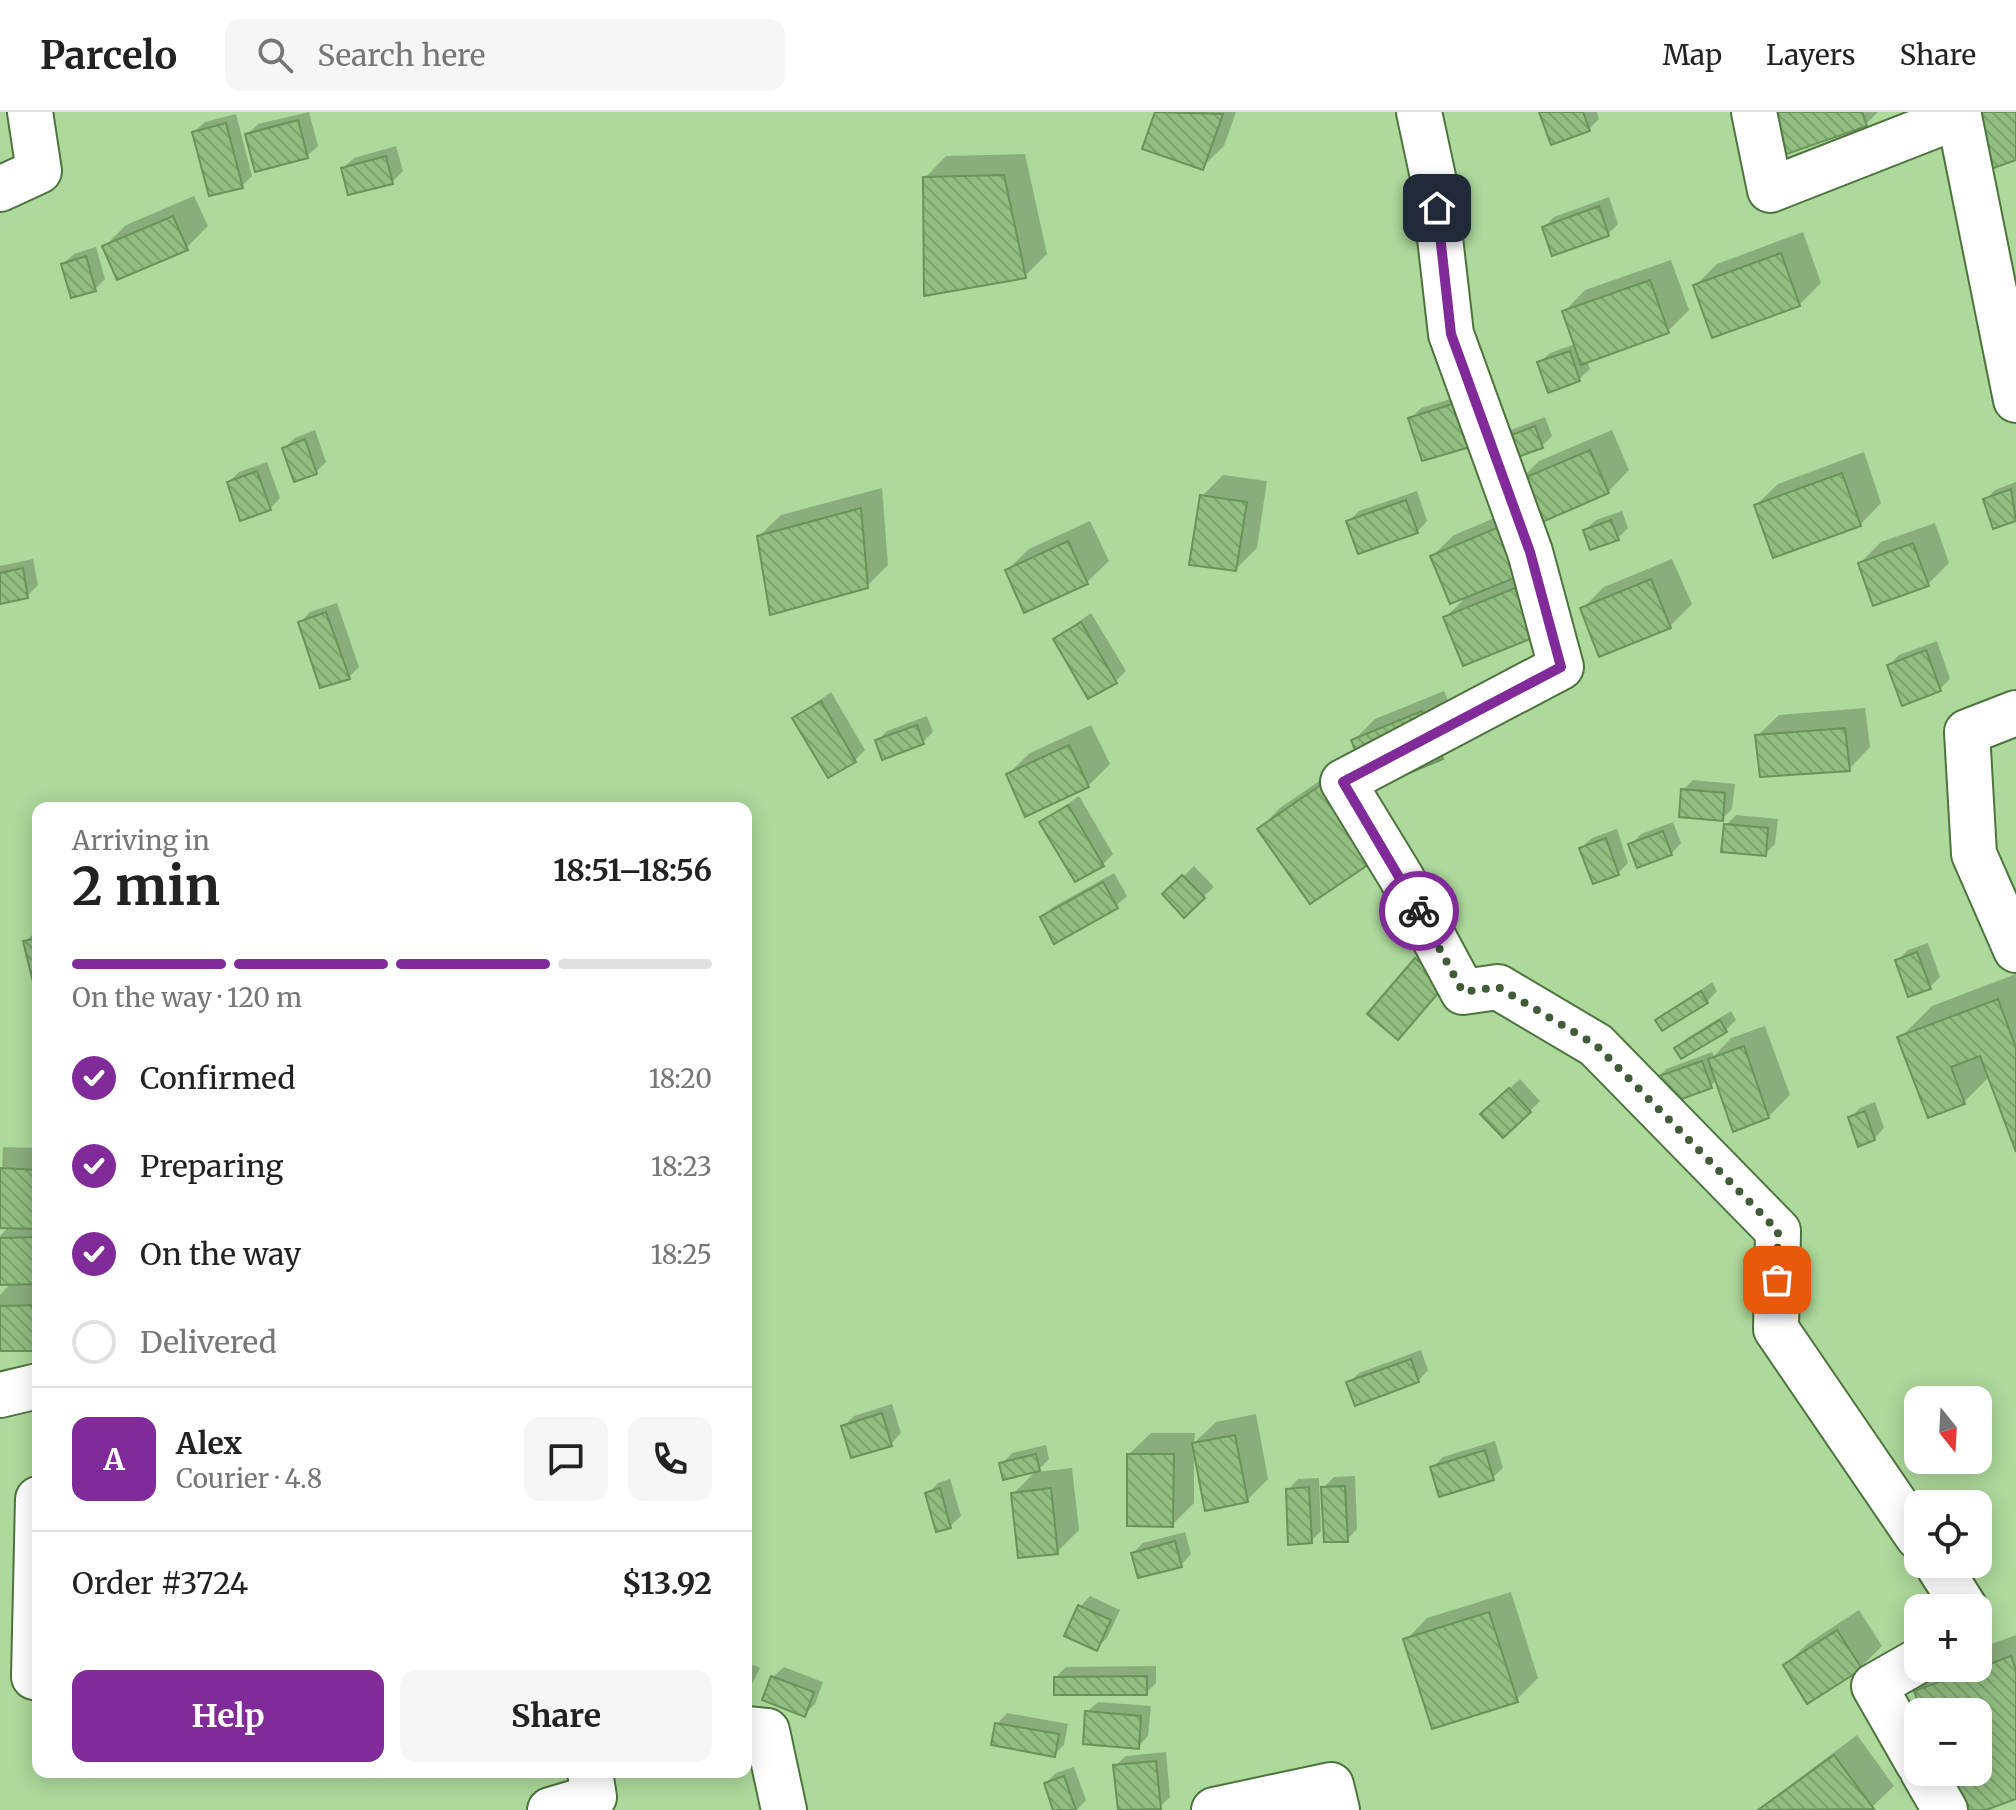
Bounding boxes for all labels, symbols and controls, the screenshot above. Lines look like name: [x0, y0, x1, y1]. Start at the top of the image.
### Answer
search box: [225, 19, 785, 91]
text: Parcelo: [40, 32, 177, 79]
icon: search: [253, 33, 297, 77]
text: Search here: [317, 36, 485, 74]
text: Map: [1662, 37, 1722, 73]
text: Layers: [1766, 37, 1855, 73]
text: Share: [1899, 37, 1976, 73]
pin: [1403, 174, 1471, 242]
icon: home: [1415, 186, 1459, 230]
text: Arriving in: [72, 824, 210, 857]
text: 18:51–18:56: [553, 851, 712, 889]
text: 2 min: [72, 854, 220, 919]
courier: [1379, 871, 1459, 951]
icon: bike: [1397, 889, 1441, 933]
text: On the way · 120 m: [72, 981, 302, 1014]
icon: check: [72, 1056, 116, 1100]
text: Confirmed: [140, 1059, 295, 1097]
text: 18:20: [649, 1062, 712, 1095]
icon: check: [72, 1144, 116, 1188]
text: Preparing: [140, 1147, 283, 1185]
text: 18:23: [651, 1150, 712, 1183]
icon: check: [72, 1232, 116, 1276]
text: On the way: [140, 1235, 301, 1273]
text: 18:25: [651, 1238, 712, 1271]
pin: [1743, 1246, 1811, 1314]
icon: bag: [1755, 1258, 1799, 1302]
text: Delivered: [140, 1323, 277, 1361]
north arrow: [1904, 1386, 1992, 1474]
map controls: [1904, 1386, 1992, 1786]
button: chat: [524, 1417, 608, 1501]
button: phone: [628, 1417, 712, 1501]
text: Alex: [176, 1424, 242, 1462]
text: A: [103, 1440, 125, 1478]
text: Courier · 4.8: [176, 1462, 322, 1495]
button: locate: [1904, 1490, 1992, 1578]
text: Order #3724: [72, 1564, 248, 1602]
text: $13.92: [622, 1564, 712, 1602]
button: +: [1904, 1594, 1992, 1682]
button: Help: [72, 1670, 384, 1762]
button: Share: [400, 1670, 712, 1762]
button: −: [1904, 1698, 1992, 1786]

